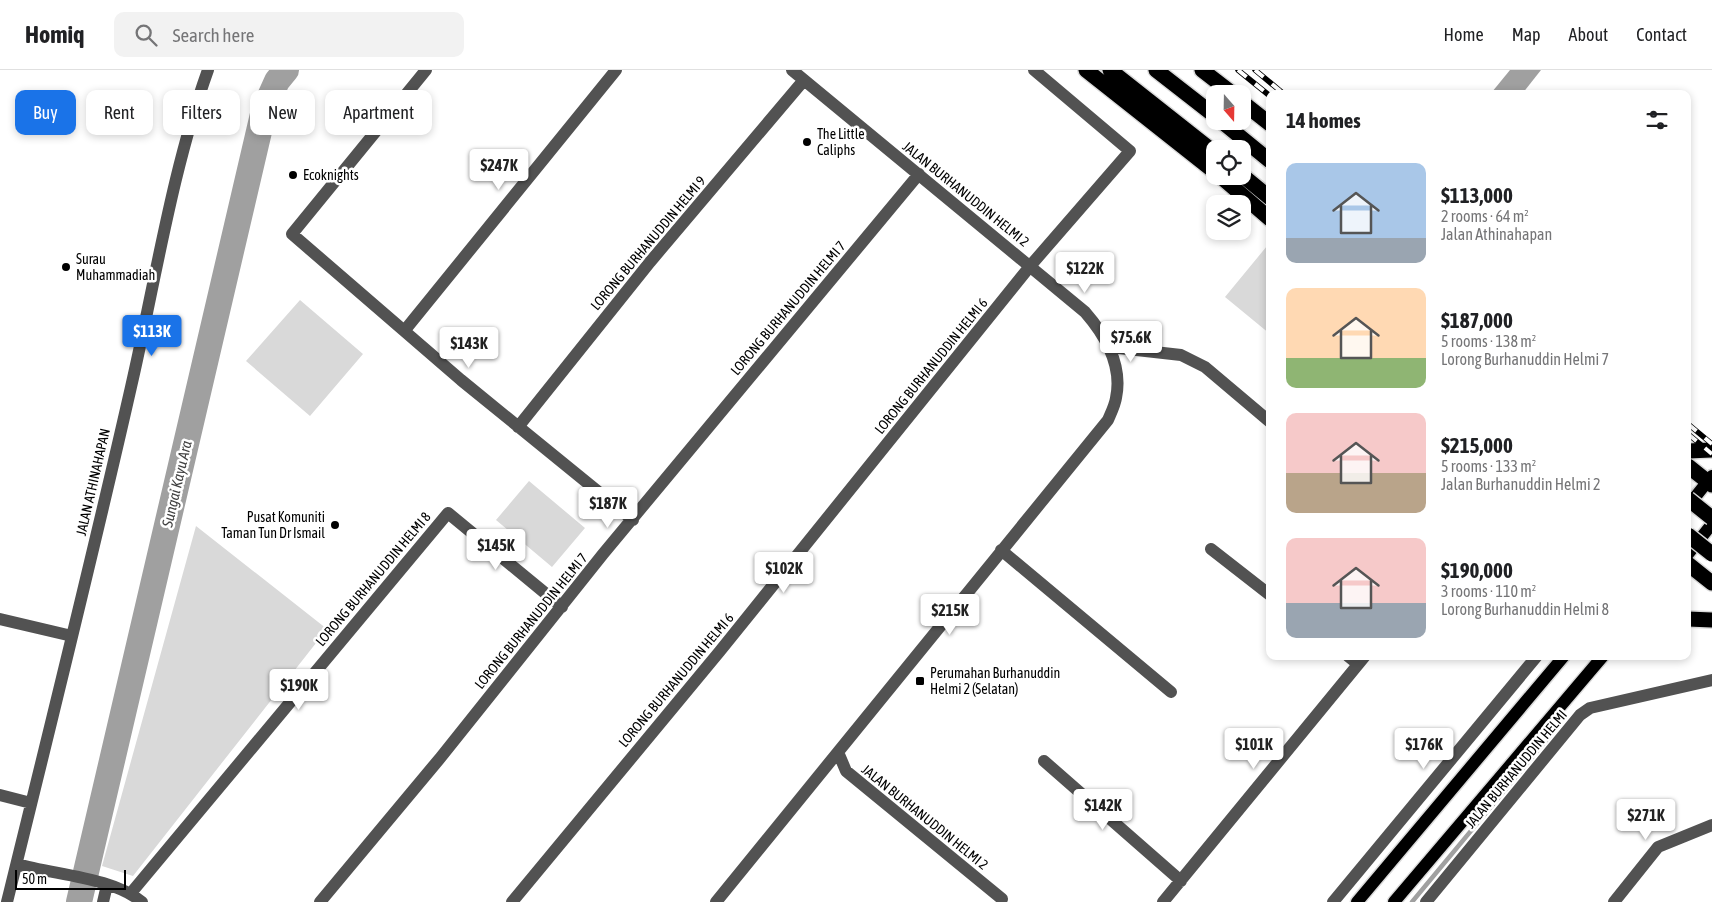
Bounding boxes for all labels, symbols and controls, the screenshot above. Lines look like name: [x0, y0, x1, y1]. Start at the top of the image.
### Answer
search box: [114, 12, 464, 57]
text: Homiq: [25, 21, 84, 48]
icon: search: [132, 21, 160, 49]
text: Search here: [172, 24, 254, 46]
text: Home: [1444, 24, 1484, 45]
text: Map: [1512, 24, 1541, 45]
text: About: [1569, 24, 1608, 45]
text: Contact: [1636, 24, 1687, 45]
north arrow: [1206, 85, 1251, 130]
map controls: [1206, 85, 1251, 240]
chip: Buy: [15, 90, 76, 135]
chip: Rent: [86, 90, 153, 135]
chip: Filters: [163, 90, 240, 135]
chip: New: [250, 90, 315, 135]
chip: Apartment: [325, 90, 432, 135]
icon: filters: [1643, 106, 1671, 134]
text: 14 homes: [1286, 108, 1361, 132]
place label: The Little Caliphs: [817, 126, 865, 158]
marker: The Little Caliphs: [801, 136, 813, 148]
street label: JALAN BURHANUDDIN HELMI 2: [900, 138, 1032, 250]
button: locate: [1206, 140, 1251, 185]
pin: $247K: [464, 148, 534, 191]
text: $247K: [480, 156, 518, 174]
place label: Ecoknights: [303, 167, 359, 183]
marker: Ecoknights: [287, 169, 299, 181]
street label: LORONG BURHANUDDIN HELMI 9: [587, 173, 709, 313]
icon: home: [1326, 183, 1386, 243]
text: $113,000: [1441, 183, 1513, 207]
button: layers: [1206, 195, 1251, 240]
text: 2 rooms · 64 m²: [1441, 207, 1529, 225]
text: Jalan Athinahapan: [1441, 225, 1552, 243]
street label: LORONG BURHANUDDIN HELMI 7: [727, 238, 849, 378]
place label: Surau Muhammadiah: [76, 251, 155, 283]
pin: $122K: [1050, 252, 1120, 294]
text: $122K: [1066, 259, 1104, 277]
marker: Surau Muhammadiah: [60, 261, 72, 273]
street label: LORONG BURHANUDDIN HELMI 6: [871, 295, 991, 437]
icon: home: [1326, 308, 1386, 368]
text: $187,000: [1441, 308, 1513, 332]
pin: $113K: [117, 314, 187, 357]
pin: $75.6K: [1090, 320, 1172, 363]
text: $113K: [133, 322, 171, 340]
pin: $143K: [434, 326, 504, 369]
text: $75.6K: [1111, 328, 1151, 346]
text: 5 rooms · 138 m²: [1441, 332, 1536, 350]
text: $143K: [450, 334, 488, 352]
text: Lorong Burhanuddin Helmi 7: [1441, 350, 1609, 368]
street label: JALAN ATHINAHAPAN: [73, 427, 113, 537]
icon: home: [1326, 433, 1386, 493]
text: $215,000: [1441, 433, 1513, 457]
water label: Sungai Kayu Ara: [158, 439, 195, 530]
text: 5 rooms · 133 m²: [1441, 457, 1536, 475]
text: Jalan Burhanuddin Helmi 2: [1441, 475, 1600, 493]
pin: $187K: [573, 486, 643, 529]
text: $187K: [589, 494, 627, 512]
place label: Pusat Komuniti Taman Tun Dr Ismail: [221, 509, 325, 541]
street label: LORONG BURHANUDDIN HELMI 8: [312, 509, 434, 649]
marker: Pusat Komuniti Taman Tun Dr Ismail: [329, 519, 341, 531]
pin: $145K: [461, 528, 531, 571]
text: $145K: [477, 536, 515, 554]
street label: LORONG BURHANUDDIN HELMI 7: [471, 550, 591, 692]
pin: $102K: [749, 552, 819, 594]
icon: home: [1326, 558, 1386, 618]
text: $190,000: [1441, 558, 1513, 582]
text: $102K: [765, 559, 803, 577]
text: 3 rooms · 110 m²: [1441, 582, 1536, 600]
pin: $215K: [915, 594, 985, 636]
text: Lorong Burhanuddin Helmi 8: [1441, 600, 1609, 618]
text: $215K: [931, 601, 969, 619]
street label: LORONG BURHANUDDIN HELMI 6: [615, 610, 737, 750]
place label: Perumahan Burhanuddin Helmi 2 (Selatan): [930, 665, 1060, 697]
pin: $190K: [264, 668, 334, 711]
marker: Perumahan Burhanuddin Helmi 2 (Selatan): [914, 675, 926, 687]
text: $190K: [280, 676, 318, 694]
street label: JALAN BURHANUDDIN HELMI: [1462, 707, 1570, 831]
pin: $101K: [1219, 728, 1289, 770]
pin: $176K: [1389, 728, 1459, 770]
text: $101K: [1235, 735, 1273, 753]
text: $176K: [1405, 735, 1443, 753]
street label: JALAN BURHANUDDIN HELMI 2: [859, 761, 991, 873]
pin: $142K: [1068, 788, 1138, 831]
text: $142K: [1084, 796, 1122, 814]
pin: $271K: [1611, 798, 1681, 841]
text: $271K: [1627, 806, 1665, 824]
scale bar: [15, 867, 126, 890]
text: 50 m: [22, 871, 47, 887]

